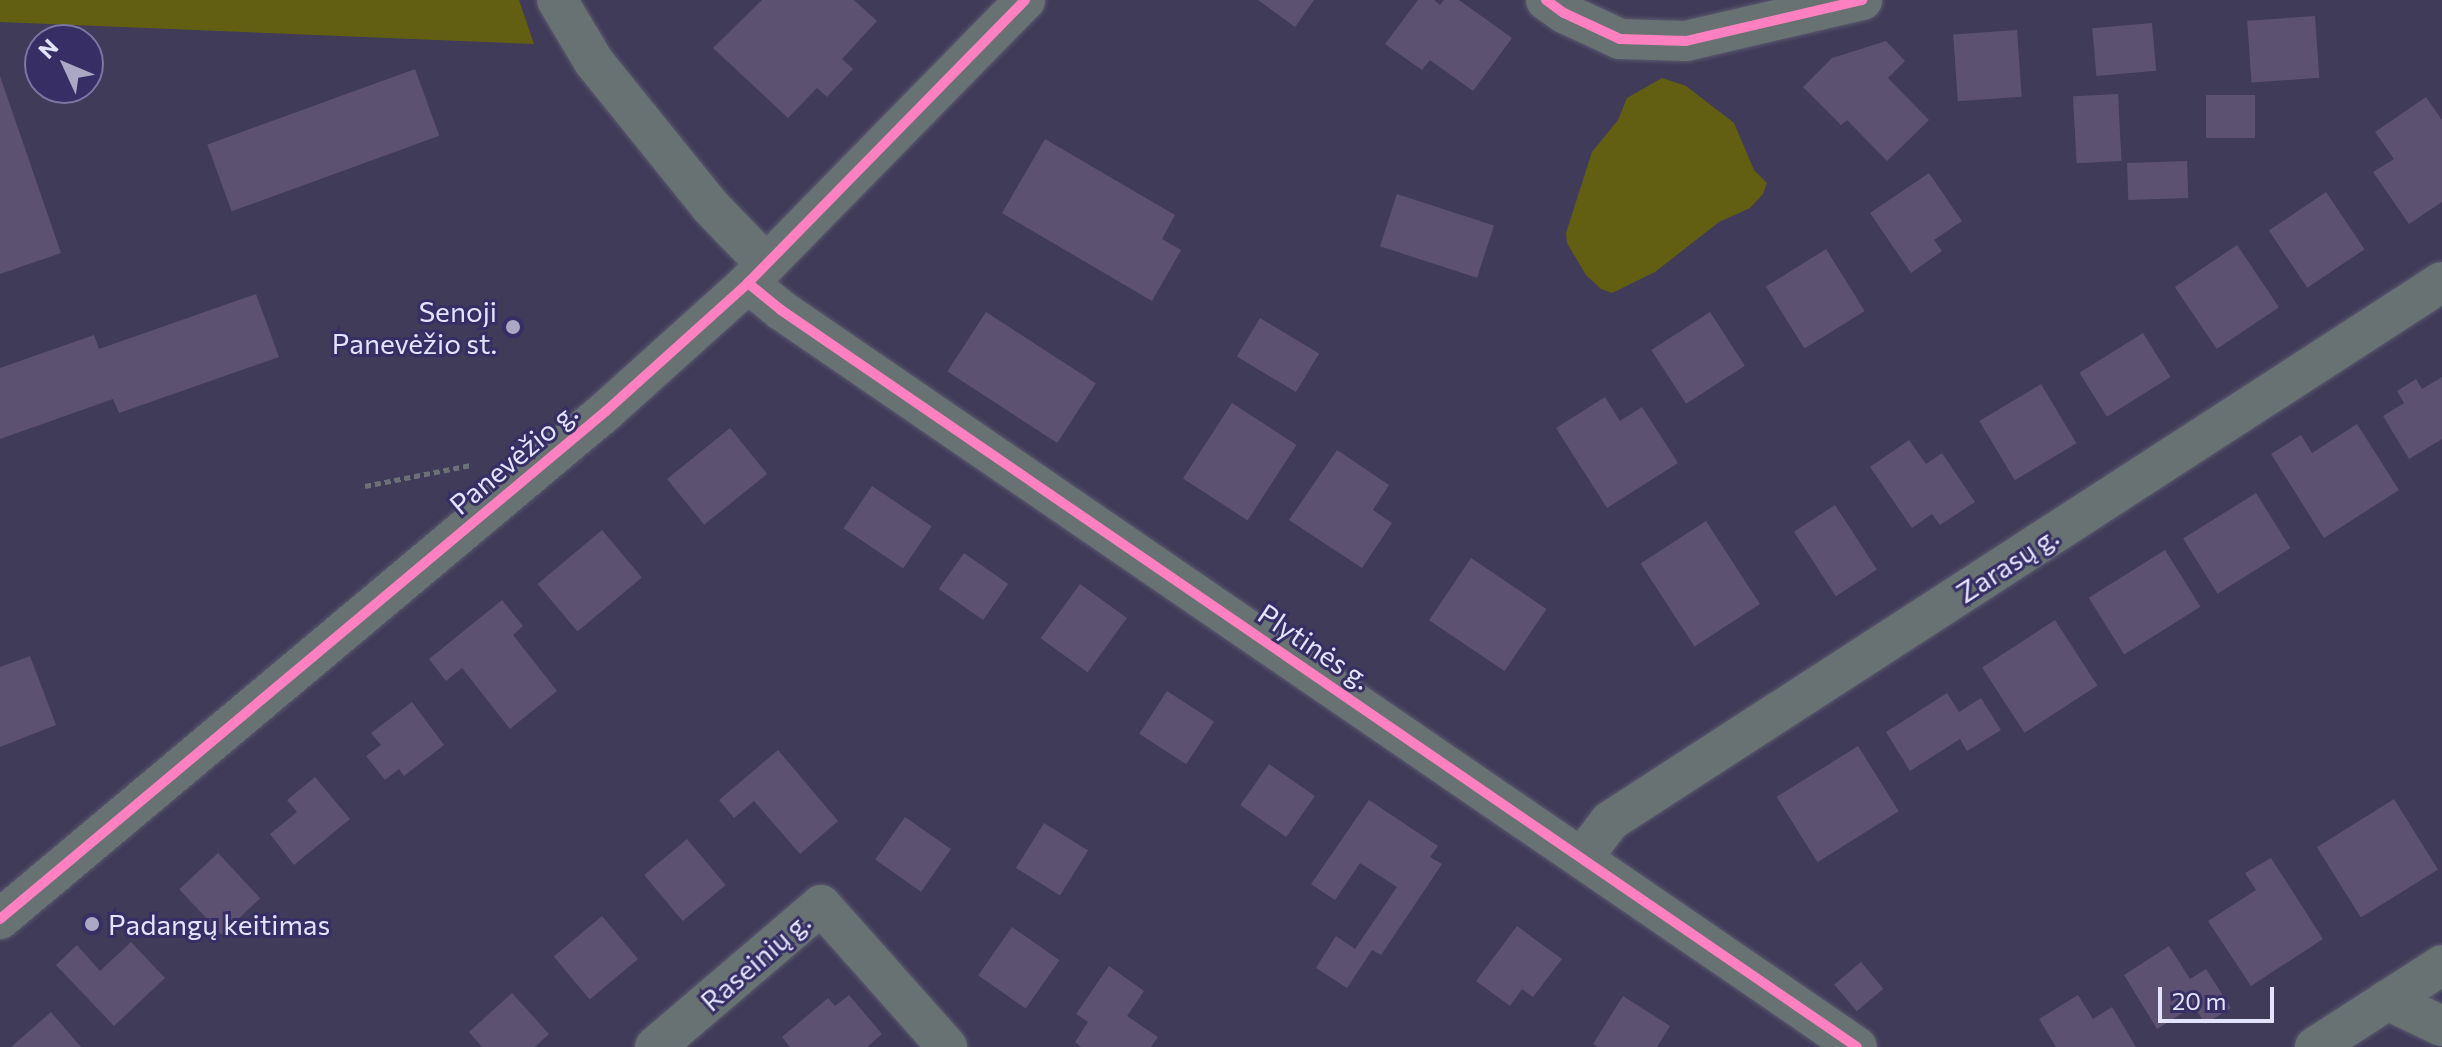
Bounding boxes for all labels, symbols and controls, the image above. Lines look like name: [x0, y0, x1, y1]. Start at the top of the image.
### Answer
north arrow: [24, 24, 104, 104]
text: N: [32, 33, 63, 64]
place label: Senoji Panevėžio st.: [332, 294, 497, 360]
marker: Senoji Panevėžio st.: [504, 318, 522, 336]
street label: Panevėžio g.: [442, 395, 584, 521]
street label: Zarasų g.: [1950, 519, 2064, 609]
street label: Plytinės g.: [1252, 596, 1378, 696]
street label: Raseinių g.: [693, 904, 817, 1018]
place label: Padangų keitimas: [108, 907, 330, 941]
marker: Padangų keitimas: [83, 915, 101, 933]
scale bar: [2162, 971, 2278, 1021]
text: 20 m: [2172, 986, 2226, 1015]

